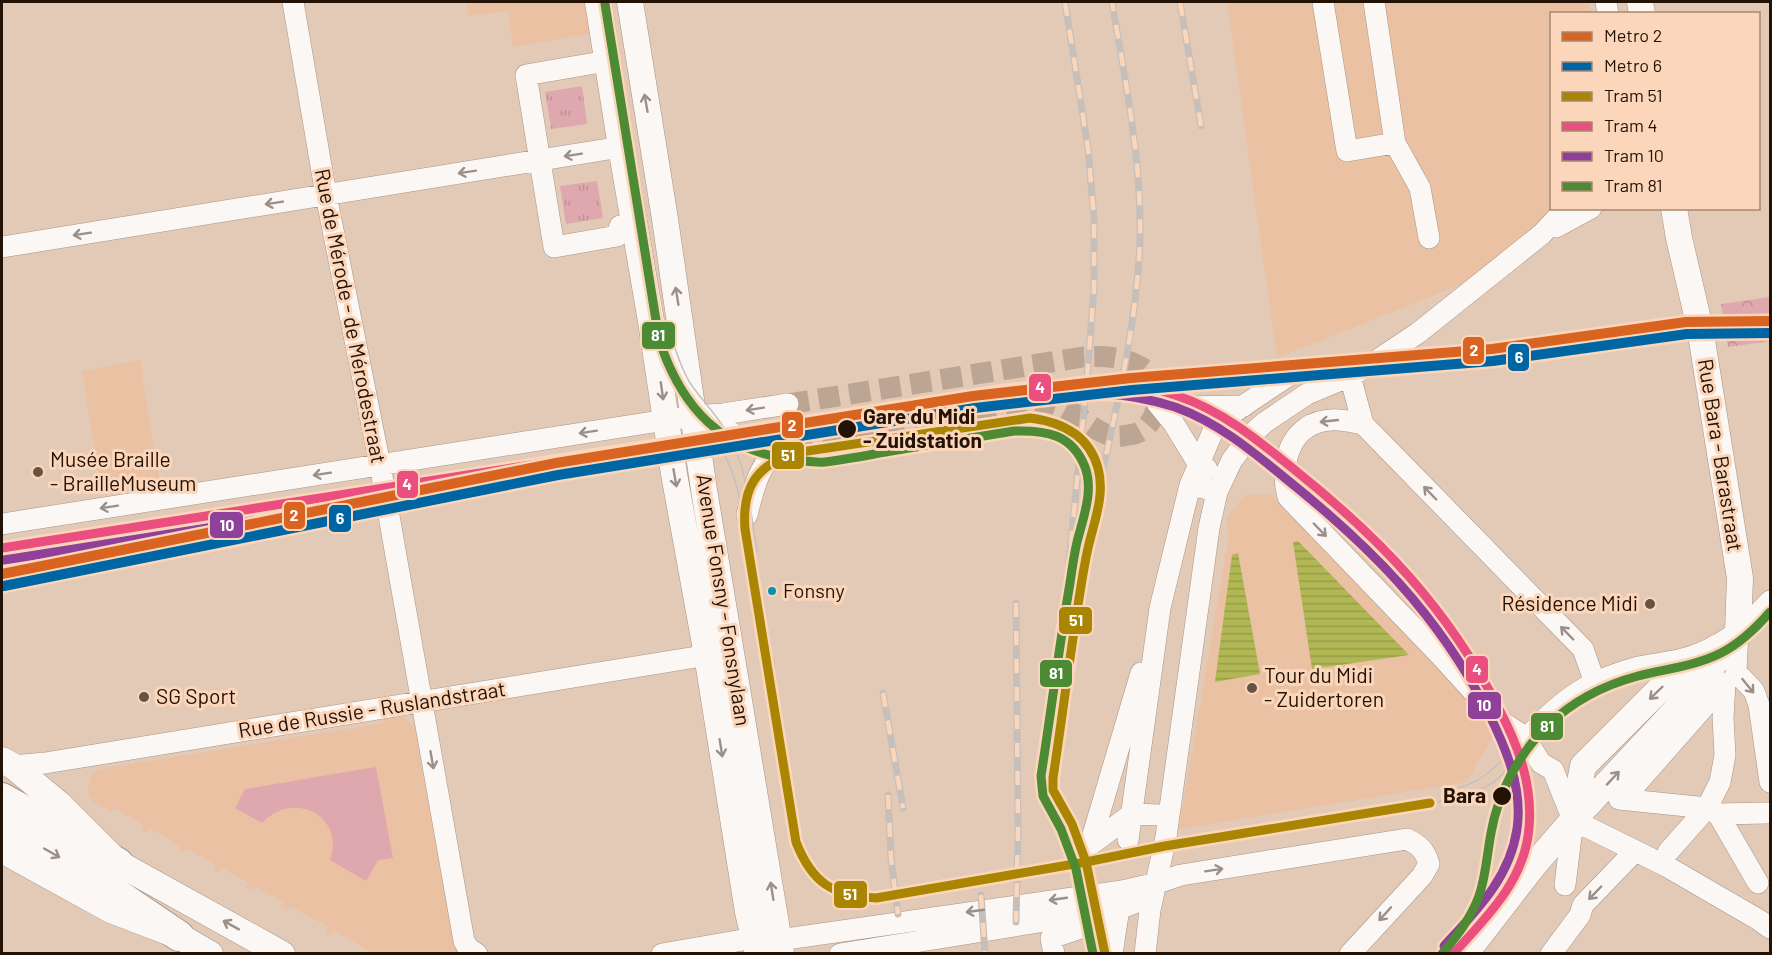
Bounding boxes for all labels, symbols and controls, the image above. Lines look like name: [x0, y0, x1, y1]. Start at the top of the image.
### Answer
legend: [1550, 12, 1760, 210]
text: Metro 2: [1604, 24, 1662, 46]
text: Metro 6: [1604, 54, 1662, 76]
text: Tram 51: [1604, 84, 1663, 106]
one-way arrow: [640, 94, 651, 113]
text: Tram 4: [1604, 114, 1657, 136]
text: Tram 10: [1604, 144, 1664, 166]
one-way arrow: [563, 150, 583, 161]
street label: Rue de Mérode - de Mérodestraat: [311, 166, 392, 465]
one-way arrow: [457, 167, 477, 178]
text: Tram 81: [1604, 174, 1663, 196]
one-way arrow: [265, 198, 285, 209]
one-way arrow: [72, 229, 92, 240]
one-way arrow: [671, 286, 682, 306]
line badge: 81: [641, 321, 676, 350]
text: 81: [651, 325, 665, 344]
line badge: 2: [1462, 336, 1485, 365]
text: 2: [1470, 340, 1479, 359]
line badge: 6: [1507, 343, 1530, 372]
text: 6: [1515, 347, 1524, 366]
street label: Rue Bara - Barastraat: [1694, 357, 1749, 553]
line badge: 4: [1028, 373, 1052, 402]
text: 4: [1035, 377, 1045, 396]
one-way arrow: [656, 380, 667, 400]
place label: Gare du Midi - Zuidstation: [863, 403, 982, 452]
one-way arrow: [746, 404, 766, 415]
line badge: 2: [781, 411, 804, 439]
text: 2: [788, 415, 797, 434]
one-way arrow: [1320, 416, 1340, 427]
marker: Gare du Midi - Zuidstation: [836, 418, 858, 440]
one-way arrow: [578, 427, 598, 438]
line badge: 51: [771, 441, 805, 470]
text: 51: [781, 445, 795, 464]
place label: Musée Braille - BrailleMuseum: [50, 446, 196, 495]
marker: Musée Braille - BrailleMuseum: [31, 465, 45, 479]
one-way arrow: [313, 468, 332, 479]
one-way arrow: [670, 468, 681, 487]
line badge: 4: [396, 470, 419, 499]
street label: Avenue Fonsny - Fonsnylaan: [692, 472, 757, 728]
text: 4: [402, 474, 412, 493]
one-way arrow: [1423, 486, 1438, 501]
line badge: 2: [283, 501, 306, 530]
one-way arrow: [99, 502, 119, 513]
line badge: 6: [328, 504, 352, 533]
text: 2: [290, 505, 299, 524]
text: 6: [336, 508, 345, 527]
line badge: 10: [209, 511, 244, 539]
text: 10: [220, 515, 234, 534]
one-way arrow: [1313, 523, 1328, 538]
place label: Fonsny: [783, 578, 845, 602]
marker: Fonsny: [766, 585, 778, 597]
place label: Résidence Midi: [1501, 590, 1638, 615]
marker: Résidence Midi: [1643, 597, 1657, 611]
line badge: 51: [1058, 606, 1093, 635]
text: 51: [1069, 610, 1083, 629]
one-way arrow: [1559, 625, 1574, 640]
line badge: 4: [1465, 655, 1489, 684]
line badge: 81: [1039, 659, 1073, 688]
text: 4: [1472, 659, 1482, 678]
place label: Tour du Midi - Zuidertoren: [1264, 662, 1384, 711]
text: 81: [1049, 663, 1063, 682]
street label: Rue de Russie - Ruslandstraat: [236, 675, 507, 742]
one-way arrow: [1742, 677, 1755, 693]
marker: Tour du Midi - Zuidertoren: [1245, 681, 1259, 695]
place label: SG Sport: [156, 683, 236, 708]
one-way arrow: [1648, 686, 1663, 701]
marker: SG Sport: [137, 690, 151, 704]
line badge: 10: [1467, 691, 1502, 720]
text: 10: [1477, 695, 1491, 714]
line badge: 81: [1530, 712, 1564, 741]
text: 81: [1540, 716, 1554, 735]
one-way arrow: [716, 737, 727, 757]
one-way arrow: [427, 750, 438, 770]
one-way arrow: [1606, 771, 1620, 786]
place label: Bara: [1443, 782, 1486, 807]
marker: Bara: [1491, 785, 1513, 807]
one-way arrow: [43, 847, 60, 859]
one-way arrow: [1204, 864, 1223, 875]
line badge: 51: [833, 880, 868, 909]
one-way arrow: [766, 882, 777, 901]
text: 51: [843, 884, 857, 903]
one-way arrow: [1587, 886, 1602, 901]
one-way arrow: [1049, 894, 1069, 905]
one-way arrow: [966, 906, 985, 917]
one-way arrow: [1378, 907, 1392, 922]
one-way arrow: [223, 919, 240, 931]

